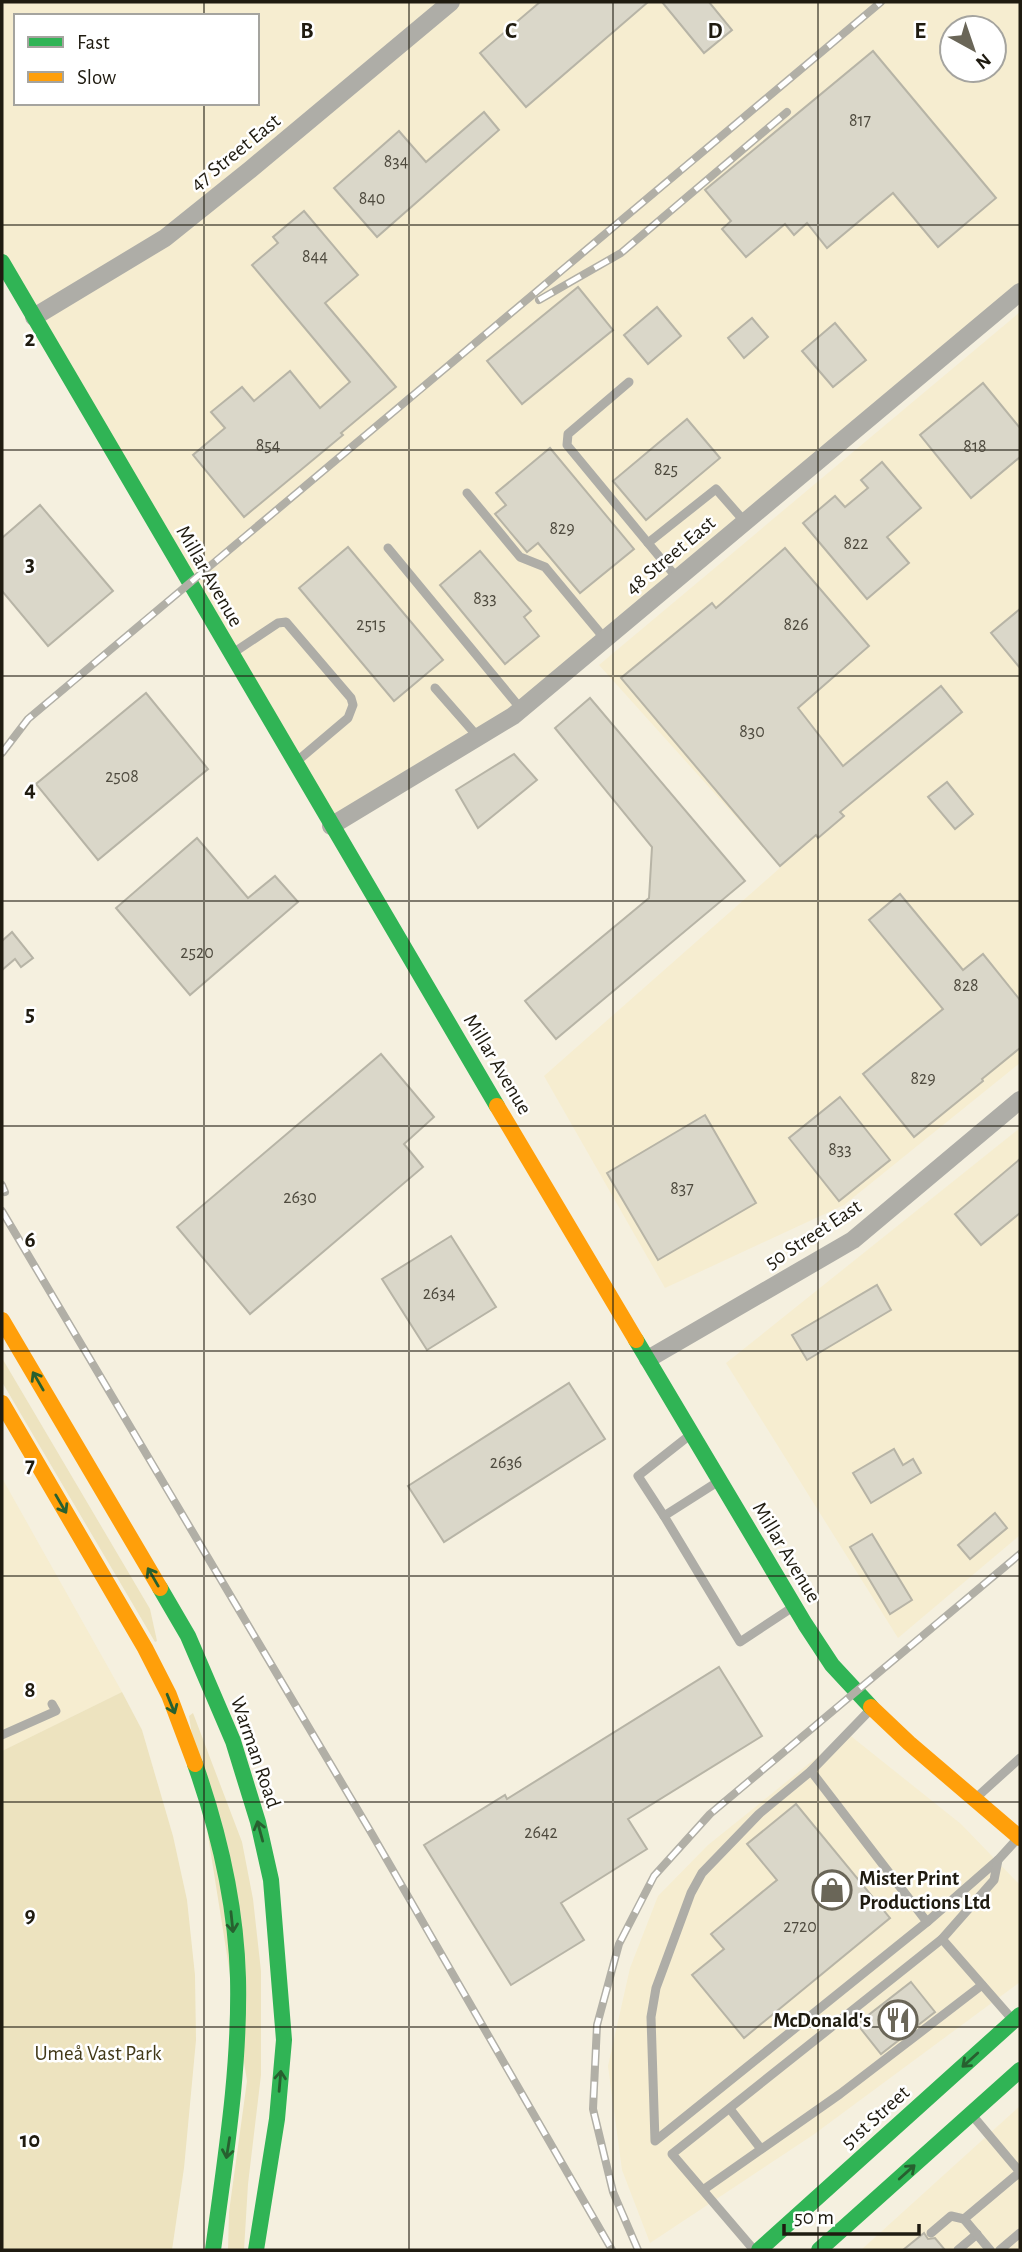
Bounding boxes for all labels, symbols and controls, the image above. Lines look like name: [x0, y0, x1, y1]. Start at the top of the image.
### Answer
legend: [14, 14, 259, 105]
north arrow: [938, 14, 1008, 84]
text: B: [300, 20, 314, 43]
text: C: [505, 20, 517, 43]
text: D: [707, 20, 723, 43]
text: E: [914, 20, 926, 43]
text: Fast: [77, 32, 110, 53]
text: N: [972, 49, 994, 72]
text: Slow: [77, 67, 116, 88]
street label: 47 Street East: [186, 110, 285, 195]
house number: 817: [849, 112, 871, 130]
house number: 834: [384, 153, 409, 171]
house number: 840: [359, 190, 385, 208]
house number: 844: [302, 248, 328, 266]
text: 2: [25, 328, 36, 351]
house number: 854: [256, 437, 281, 455]
house number: 818: [963, 438, 987, 456]
house number: 825: [654, 461, 678, 479]
street label: 48 Street East: [621, 512, 720, 599]
house number: 829: [549, 520, 575, 538]
street label: Millar Avenue: [172, 522, 247, 630]
house number: 822: [844, 535, 868, 553]
text: 3: [25, 553, 35, 576]
house number: 833: [473, 590, 497, 608]
house number: 2515: [356, 616, 386, 634]
house number: 826: [783, 616, 809, 634]
house number: 830: [739, 723, 765, 741]
house number: 2508: [105, 768, 139, 786]
text: 4: [24, 778, 36, 801]
house number: 2520: [180, 944, 214, 962]
house number: 828: [953, 977, 979, 995]
text: 5: [25, 1003, 35, 1026]
street label: Millar Avenue: [459, 1010, 536, 1118]
house number: 829: [910, 1070, 936, 1088]
house number: 833: [828, 1141, 852, 1159]
house number: 837: [670, 1180, 694, 1198]
house number: 2630: [283, 1189, 317, 1207]
street label: 50 Street East: [761, 1195, 865, 1273]
text: 6: [24, 1229, 36, 1252]
house number: 2634: [423, 1285, 456, 1303]
one-way arrow: [31, 1372, 45, 1392]
text: 7: [25, 1454, 35, 1477]
house number: 2636: [490, 1454, 522, 1472]
one-way arrow: [55, 1494, 69, 1514]
street label: Millar Avenue: [748, 1498, 825, 1606]
one-way arrow: [146, 1568, 160, 1588]
text: 8: [24, 1679, 36, 1702]
one-way arrow: [165, 1692, 178, 1714]
street label: Warman Road: [227, 1694, 284, 1811]
one-way arrow: [253, 1820, 266, 1843]
house number: 2642: [524, 1824, 558, 1842]
place label: Mister Print Productions Ltd: [859, 1868, 991, 1913]
shop icon: Mister Print Productions Ltd: [811, 1869, 853, 1911]
text: 9: [24, 1904, 36, 1927]
one-way arrow: [226, 1910, 239, 1933]
house number: 2720: [783, 1918, 817, 1936]
restaurant icon: McDonald's: [877, 1999, 919, 2041]
place label: McDonald's: [773, 2010, 871, 2031]
park label: Umeå Vast Park: [35, 2043, 162, 2064]
one-way arrow: [961, 2052, 979, 2068]
one-way arrow: [274, 2070, 287, 2093]
street label: 51st Street: [837, 2081, 914, 2153]
text: 10: [20, 2129, 40, 2152]
one-way arrow: [221, 2136, 234, 2159]
one-way arrow: [898, 2164, 916, 2180]
scale bar: [784, 2192, 919, 2236]
text: 50 m: [794, 2207, 834, 2228]

